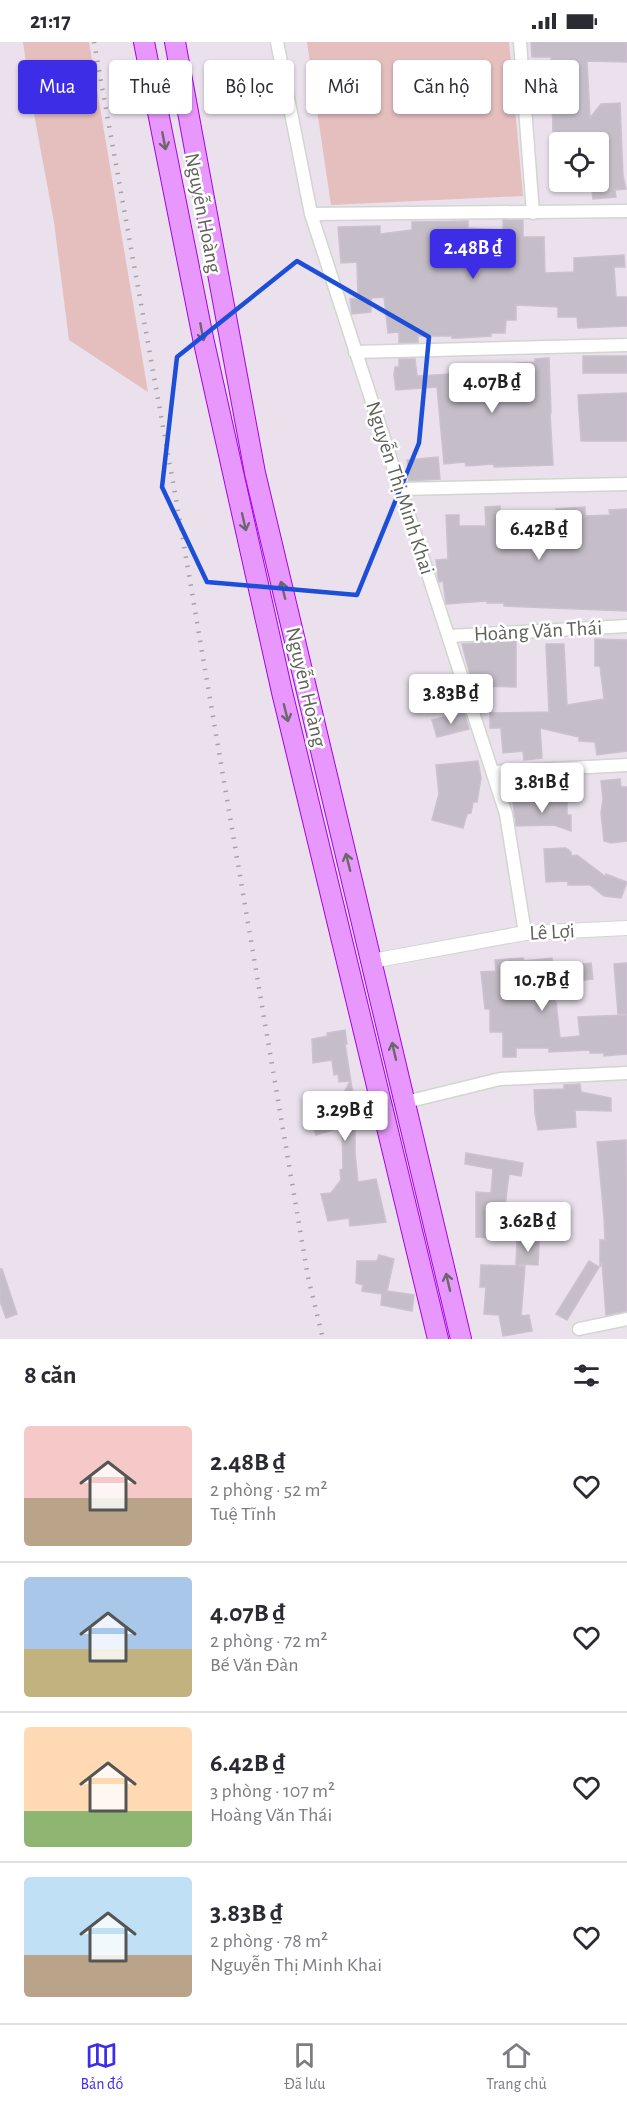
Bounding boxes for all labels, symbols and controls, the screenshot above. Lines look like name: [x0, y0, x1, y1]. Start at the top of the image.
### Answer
text: 21:17: [30, 10, 71, 32]
chip: Mua: [18, 60, 97, 114]
chip: Thuê: [109, 60, 192, 114]
chip: Bộ lọc: [204, 60, 294, 114]
chip: Mới: [306, 60, 381, 114]
chip: Căn hộ: [393, 60, 491, 114]
chip: Nhà: [503, 60, 579, 114]
one-way arrow: [159, 130, 170, 150]
map controls: [549, 132, 609, 192]
button: locate: [549, 132, 609, 192]
street label: Nguyễn Hoàng: [181, 151, 226, 276]
pin: 2.48B ₫: [418, 229, 528, 280]
text: 2.48B ₫: [444, 238, 502, 258]
one-way arrow: [197, 322, 208, 341]
pin: 4.07B ₫: [437, 363, 547, 414]
text: 4.07B ₫: [463, 372, 521, 392]
street label: Nguyễn Thị Minh Khai: [362, 398, 439, 577]
pin: 6.42B ₫: [484, 510, 594, 561]
one-way arrow: [239, 512, 250, 532]
text: 6.42B ₫: [510, 519, 568, 539]
one-way arrow: [277, 581, 289, 600]
street label: Hoàng Văn Thái: [473, 617, 603, 645]
street label: Nguyễn Hoàng: [282, 625, 331, 750]
pin: 3.83B ₫: [396, 674, 506, 725]
text: 3.83B ₫: [423, 683, 479, 703]
one-way arrow: [281, 703, 293, 722]
pin: 3.81B ₫: [487, 763, 597, 814]
text: 3.81B ₫: [515, 772, 569, 792]
one-way arrow: [342, 852, 354, 871]
street label: Lê Lợi: [529, 920, 575, 944]
pin: 10.7B ₫: [487, 961, 597, 1012]
text: 10.7B ₫: [514, 970, 570, 990]
one-way arrow: [387, 1042, 399, 1061]
pin: 3.29B ₫: [290, 1091, 400, 1142]
text: 3.29B ₫: [317, 1100, 373, 1120]
pin: 3.62B ₫: [473, 1202, 583, 1253]
text: 3.62B ₫: [500, 1211, 556, 1231]
one-way arrow: [441, 1273, 453, 1292]
icon: filters: [570, 1359, 603, 1392]
text: 8 căn: [24, 1362, 77, 1388]
text: 2.48B ₫: [210, 1449, 286, 1475]
icon: home: [72, 1450, 144, 1522]
icon: heart: [570, 1470, 603, 1503]
text: 2 phòng · 52 m²: [210, 1480, 328, 1500]
text: Tuệ Tĩnh: [210, 1504, 276, 1524]
text: 4.07B ₫: [210, 1600, 285, 1626]
icon: home: [72, 1601, 144, 1673]
icon: heart: [570, 1621, 603, 1654]
text: 2 phòng · 72 m²: [210, 1631, 328, 1651]
text: Bế Văn Đàn: [210, 1655, 299, 1675]
text: 6.42B ₫: [210, 1750, 286, 1776]
icon: home: [72, 1751, 144, 1823]
icon: heart: [570, 1771, 603, 1804]
text: 3 phòng · 107 m²: [210, 1781, 335, 1801]
text: Hoàng Văn Thái: [210, 1805, 332, 1825]
text: 3.83B ₫: [210, 1900, 283, 1926]
icon: home: [72, 1901, 144, 1973]
icon: heart: [570, 1921, 603, 1954]
text: 2 phòng · 78 m²: [210, 1931, 328, 1951]
text: Nguyễn Thị Minh Khai: [210, 1955, 382, 1975]
tab: Bản đồ: [80, 2039, 123, 2094]
tab: Đã lưu: [284, 2039, 325, 2094]
tab: Trang chủ: [486, 2039, 547, 2094]

